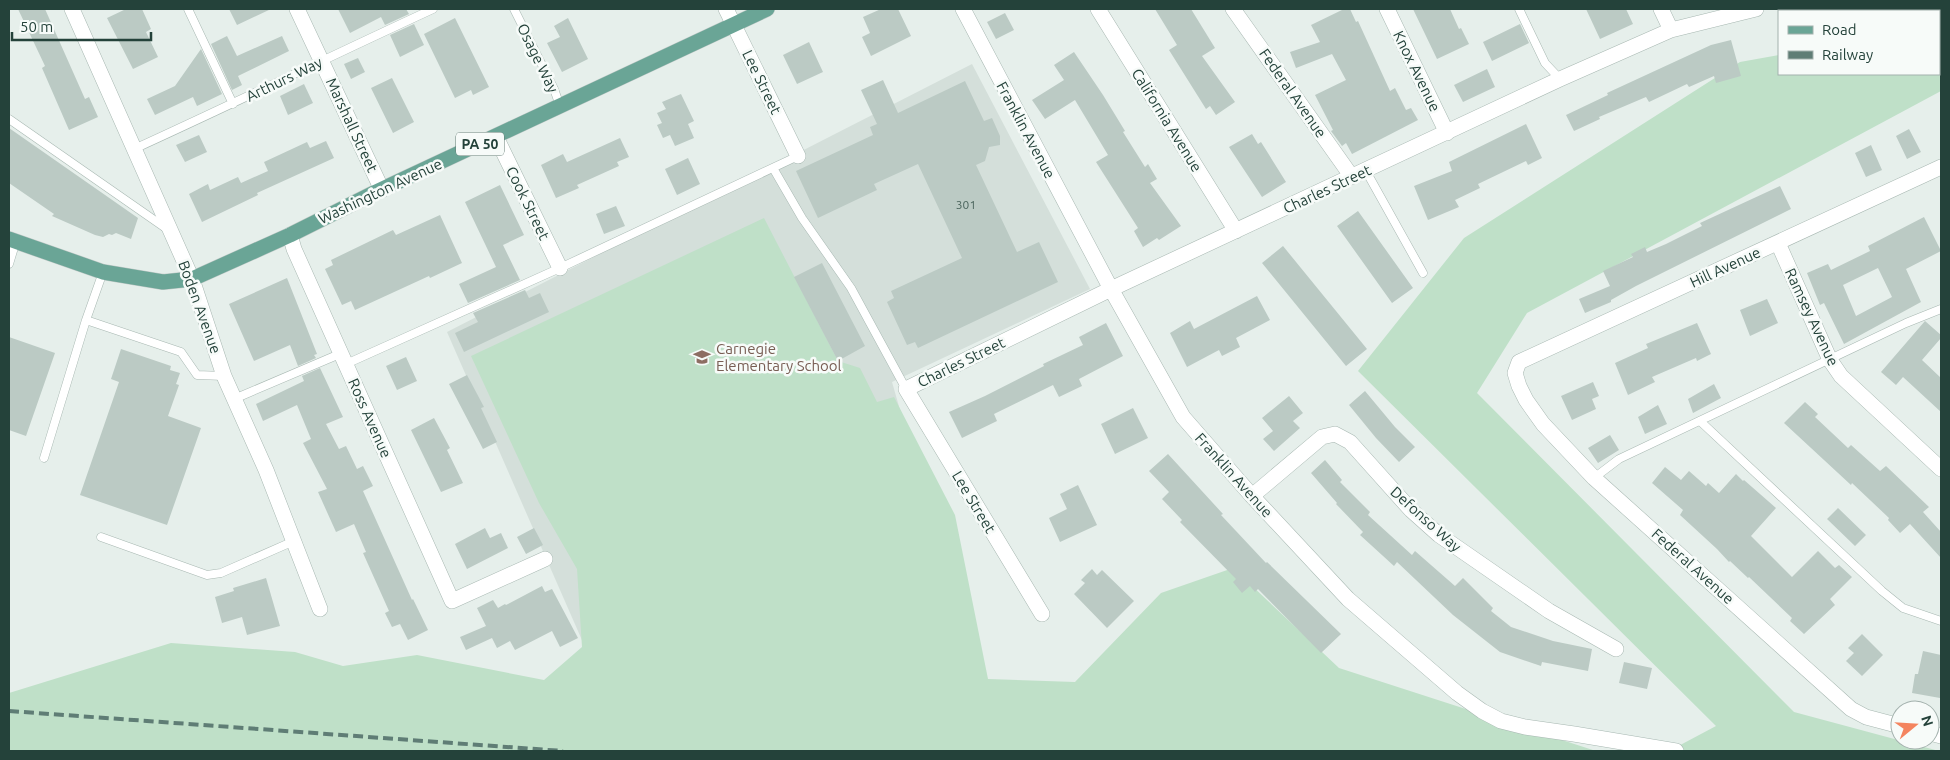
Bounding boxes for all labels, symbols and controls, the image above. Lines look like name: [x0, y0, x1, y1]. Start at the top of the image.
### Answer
scale bar: [12, 10, 151, 42]
legend: [1778, 10, 1940, 75]
text: 50 m: [20, 18, 53, 35]
street label: Osage Way: [514, 21, 562, 95]
text: Road: [1822, 21, 1857, 38]
street label: Knox Avenue: [1390, 28, 1444, 114]
street label: Federal Avenue: [1256, 45, 1330, 141]
text: Railway: [1822, 46, 1873, 63]
street label: Lee Street: [739, 47, 785, 117]
street label: Arthurs Way: [243, 53, 325, 105]
street label: California Avenue: [1128, 65, 1206, 175]
street label: Marshall Street: [323, 75, 381, 175]
street label: Franklin Avenue: [993, 79, 1059, 181]
road number: PA 50: [456, 132, 504, 156]
street label: Washington Avenue: [316, 155, 444, 227]
street label: Charles Street: [1280, 161, 1374, 217]
street label: Cook Street: [503, 163, 553, 243]
house number: 301: [956, 198, 976, 211]
street label: Hill Avenue: [1687, 243, 1763, 291]
street label: Boden Avenue: [175, 258, 225, 356]
street label: Ramsey Avenue: [1782, 265, 1842, 369]
street label: Charles Street: [914, 333, 1008, 391]
place label: Carnegie Elementary School: [716, 340, 842, 374]
school or university icon: Carnegie Elementary School: [692, 347, 712, 367]
street label: Ross Avenue: [345, 376, 395, 460]
street label: Franklin Avenue: [1192, 429, 1276, 521]
street label: Lee Street: [949, 468, 999, 536]
street label: Defonso Way: [1387, 483, 1465, 555]
street label: Federal Avenue: [1648, 525, 1738, 607]
north arrow: [1890, 700, 1940, 750]
text: N: [1918, 714, 1937, 728]

